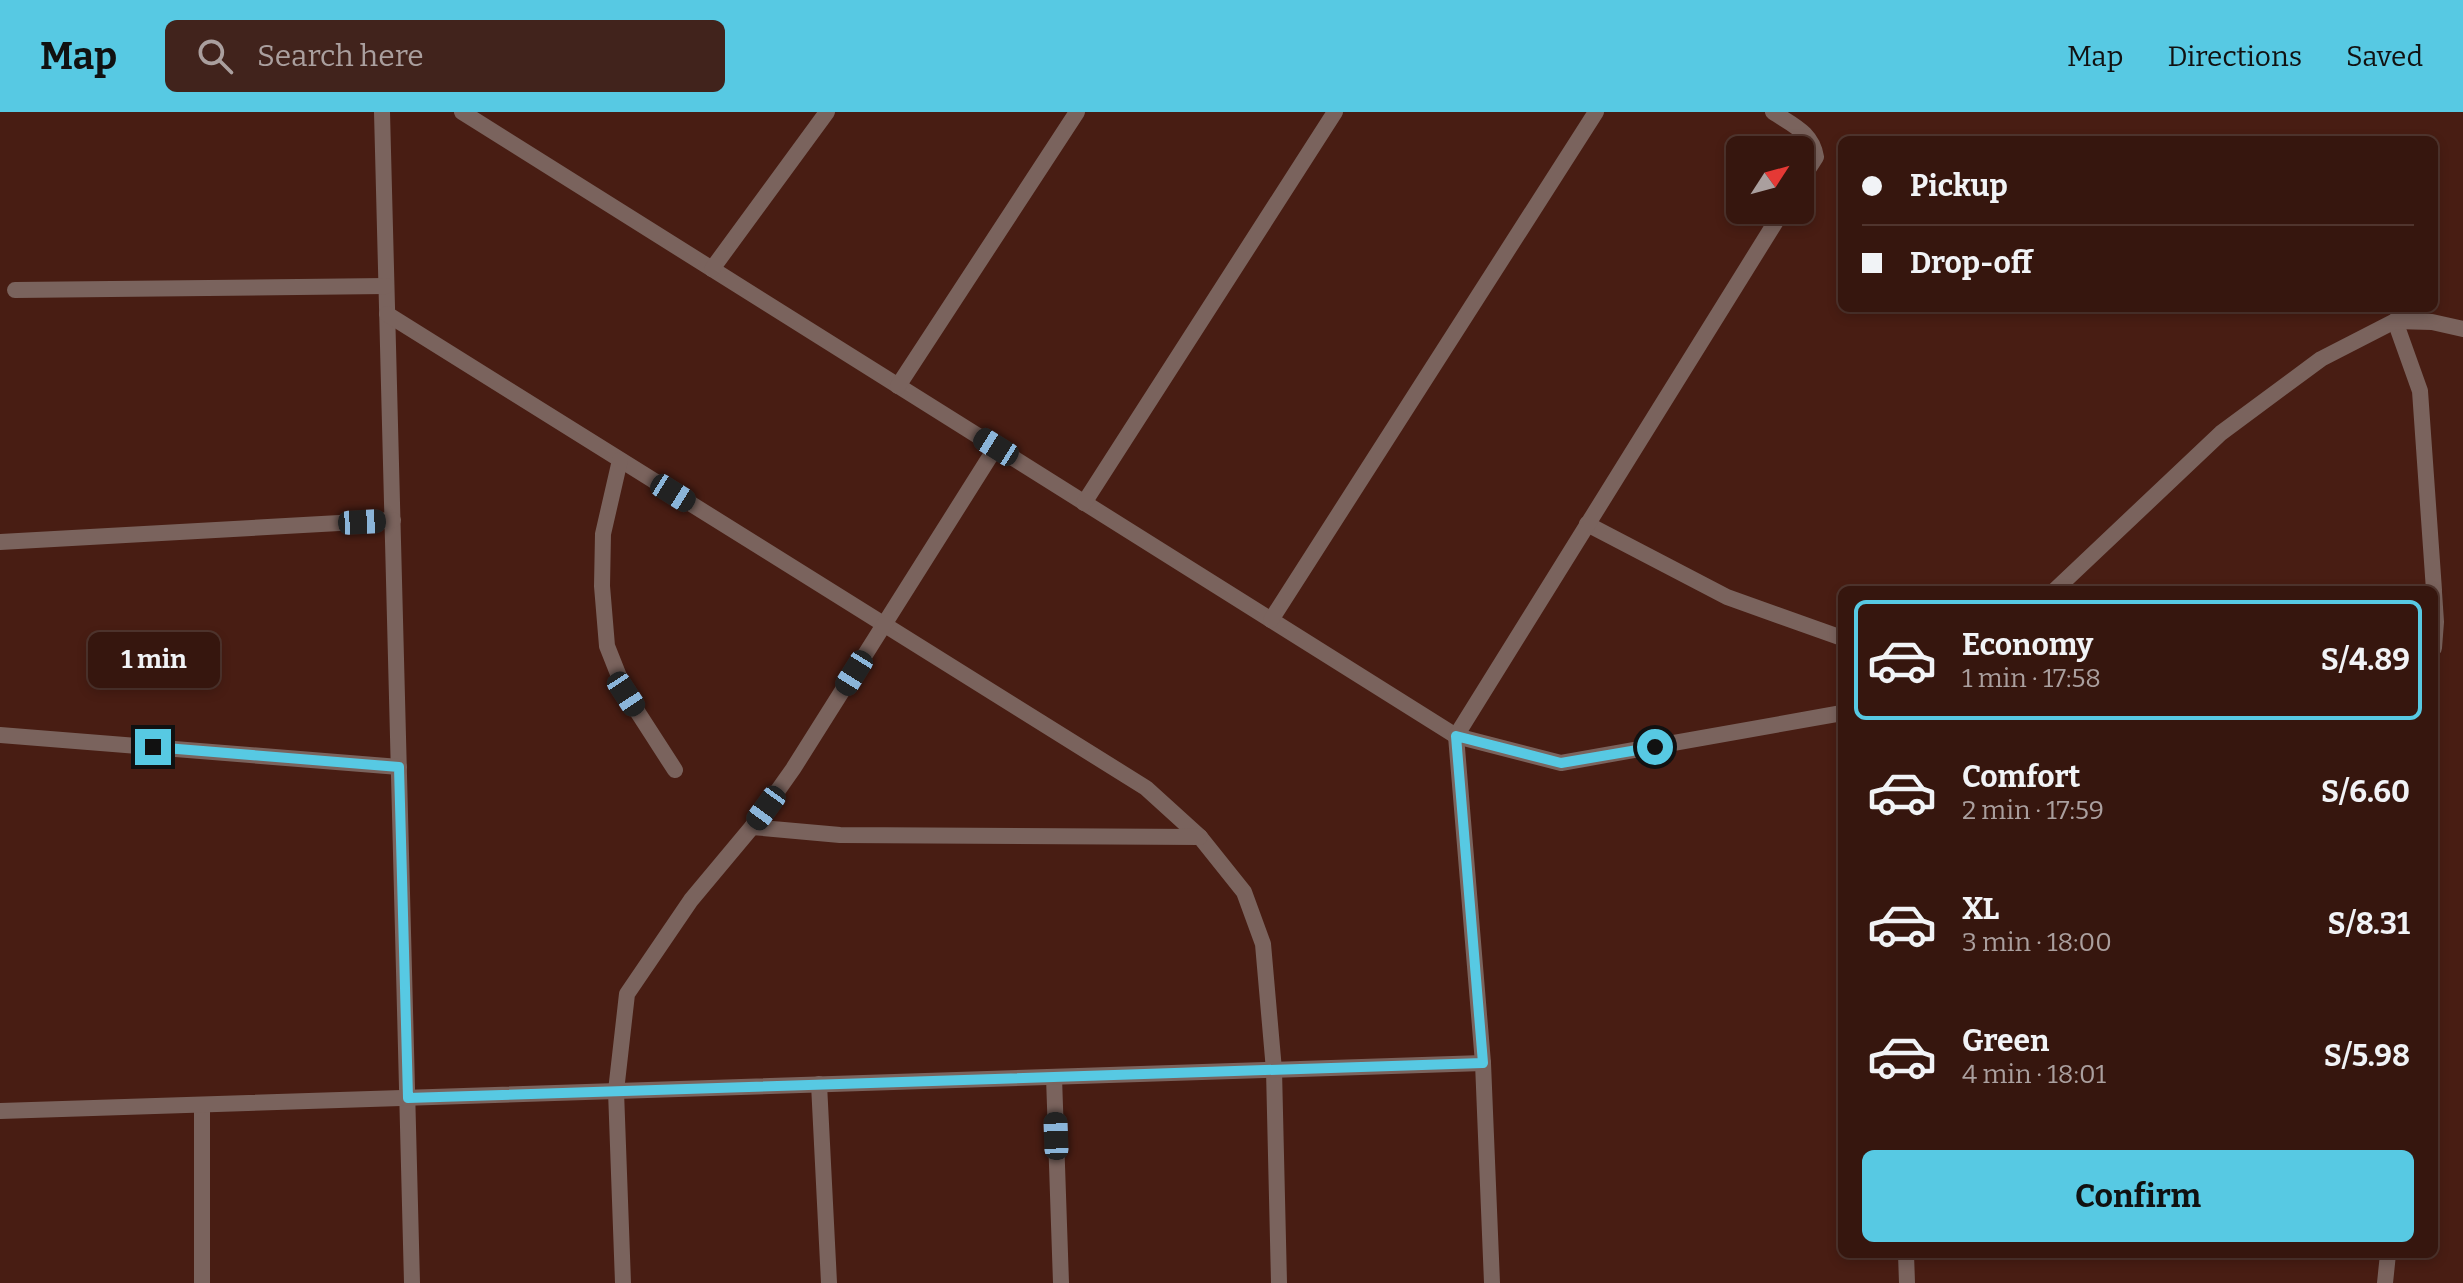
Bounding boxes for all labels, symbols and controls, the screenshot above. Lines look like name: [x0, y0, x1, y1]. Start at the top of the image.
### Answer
search box: [165, 20, 725, 92]
text: Map: [40, 33, 117, 79]
icon: search: [193, 34, 237, 78]
text: Search here: [257, 38, 424, 74]
text: Map: [2067, 40, 2123, 73]
text: Directions: [2167, 40, 2302, 73]
text: Saved: [2346, 40, 2423, 73]
north arrow: [1726, 136, 1814, 224]
map controls: [1726, 136, 1814, 224]
text: Pickup: [1910, 168, 2008, 204]
text: Drop-off: [1910, 245, 2032, 281]
car: [969, 424, 1023, 470]
car: [646, 470, 700, 516]
car: [337, 509, 387, 535]
icon: car: [1866, 624, 1938, 696]
text: Economy: [1962, 627, 2093, 663]
callout: 1 min: [87, 631, 219, 687]
text: S/4.89: [2321, 642, 2410, 678]
text: 1 min: [121, 644, 187, 675]
car: [831, 646, 877, 700]
text: 1 min · 17:58: [1962, 663, 2101, 694]
car: [603, 667, 649, 721]
route end: [135, 729, 171, 765]
route start: [1637, 729, 1673, 765]
icon: car: [1866, 756, 1938, 828]
text: Comfort: [1962, 759, 2080, 795]
text: S/6.60: [2321, 774, 2410, 810]
car: [742, 782, 790, 834]
text: 2 min · 17:59: [1962, 795, 2104, 826]
icon: car: [1866, 888, 1938, 960]
text: XL: [1962, 891, 1999, 927]
text: S/8.31: [2328, 906, 2410, 942]
text: 3 min · 18:00: [1962, 927, 2112, 958]
icon: car: [1866, 1020, 1938, 1092]
text: Green: [1962, 1023, 2049, 1059]
text: S/5.98: [2324, 1038, 2410, 1074]
text: 4 min · 18:01: [1962, 1059, 2106, 1090]
car: [1043, 1112, 1069, 1160]
button: Confirm: [1862, 1150, 2414, 1242]

